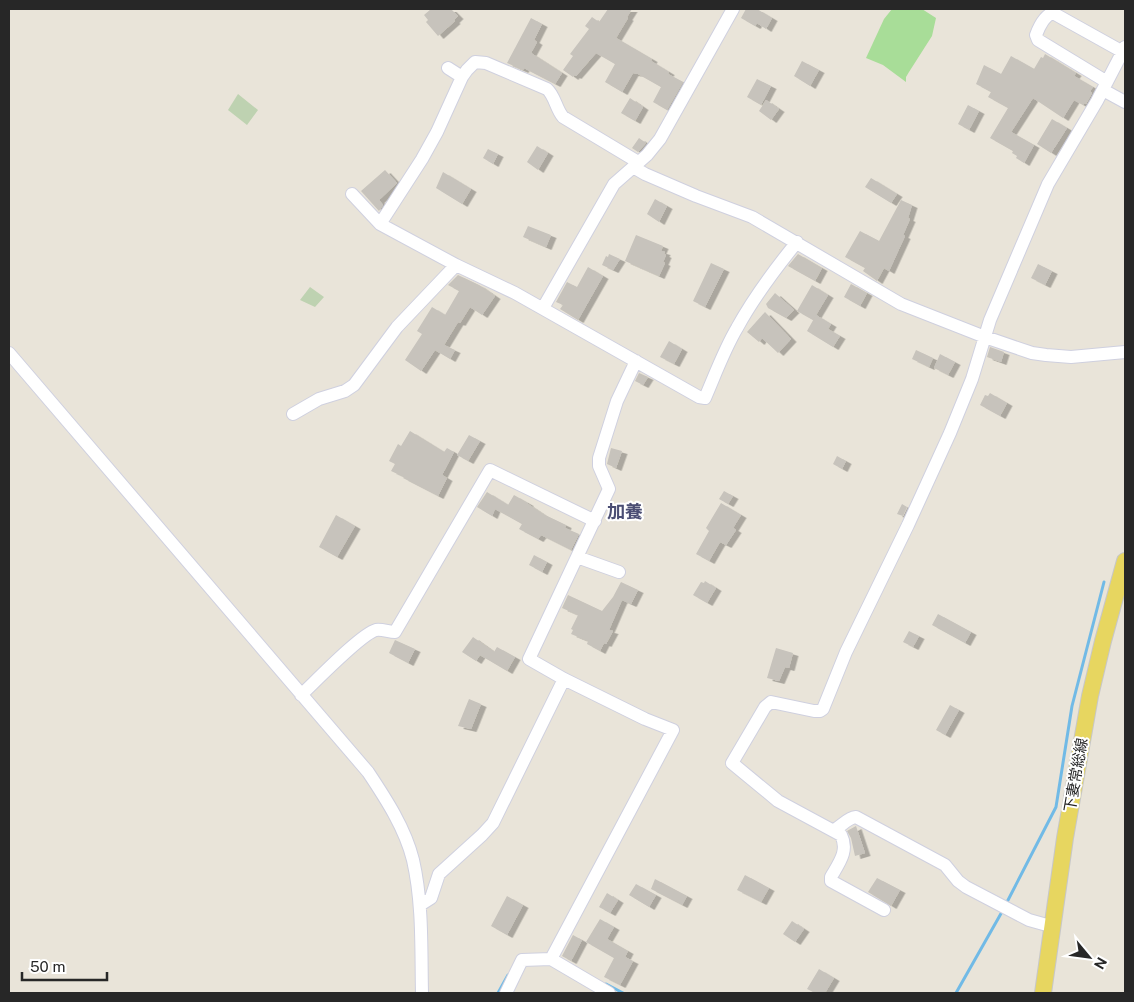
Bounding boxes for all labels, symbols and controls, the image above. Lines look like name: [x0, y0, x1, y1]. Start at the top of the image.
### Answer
district label: 加養: [607, 501, 643, 522]
street label: 下妻常総線: [1061, 736, 1090, 813]
north arrow: [1064, 932, 1114, 982]
scale bar: [22, 950, 108, 982]
text: N: [1091, 955, 1110, 972]
text: 50 m: [30, 958, 65, 975]

